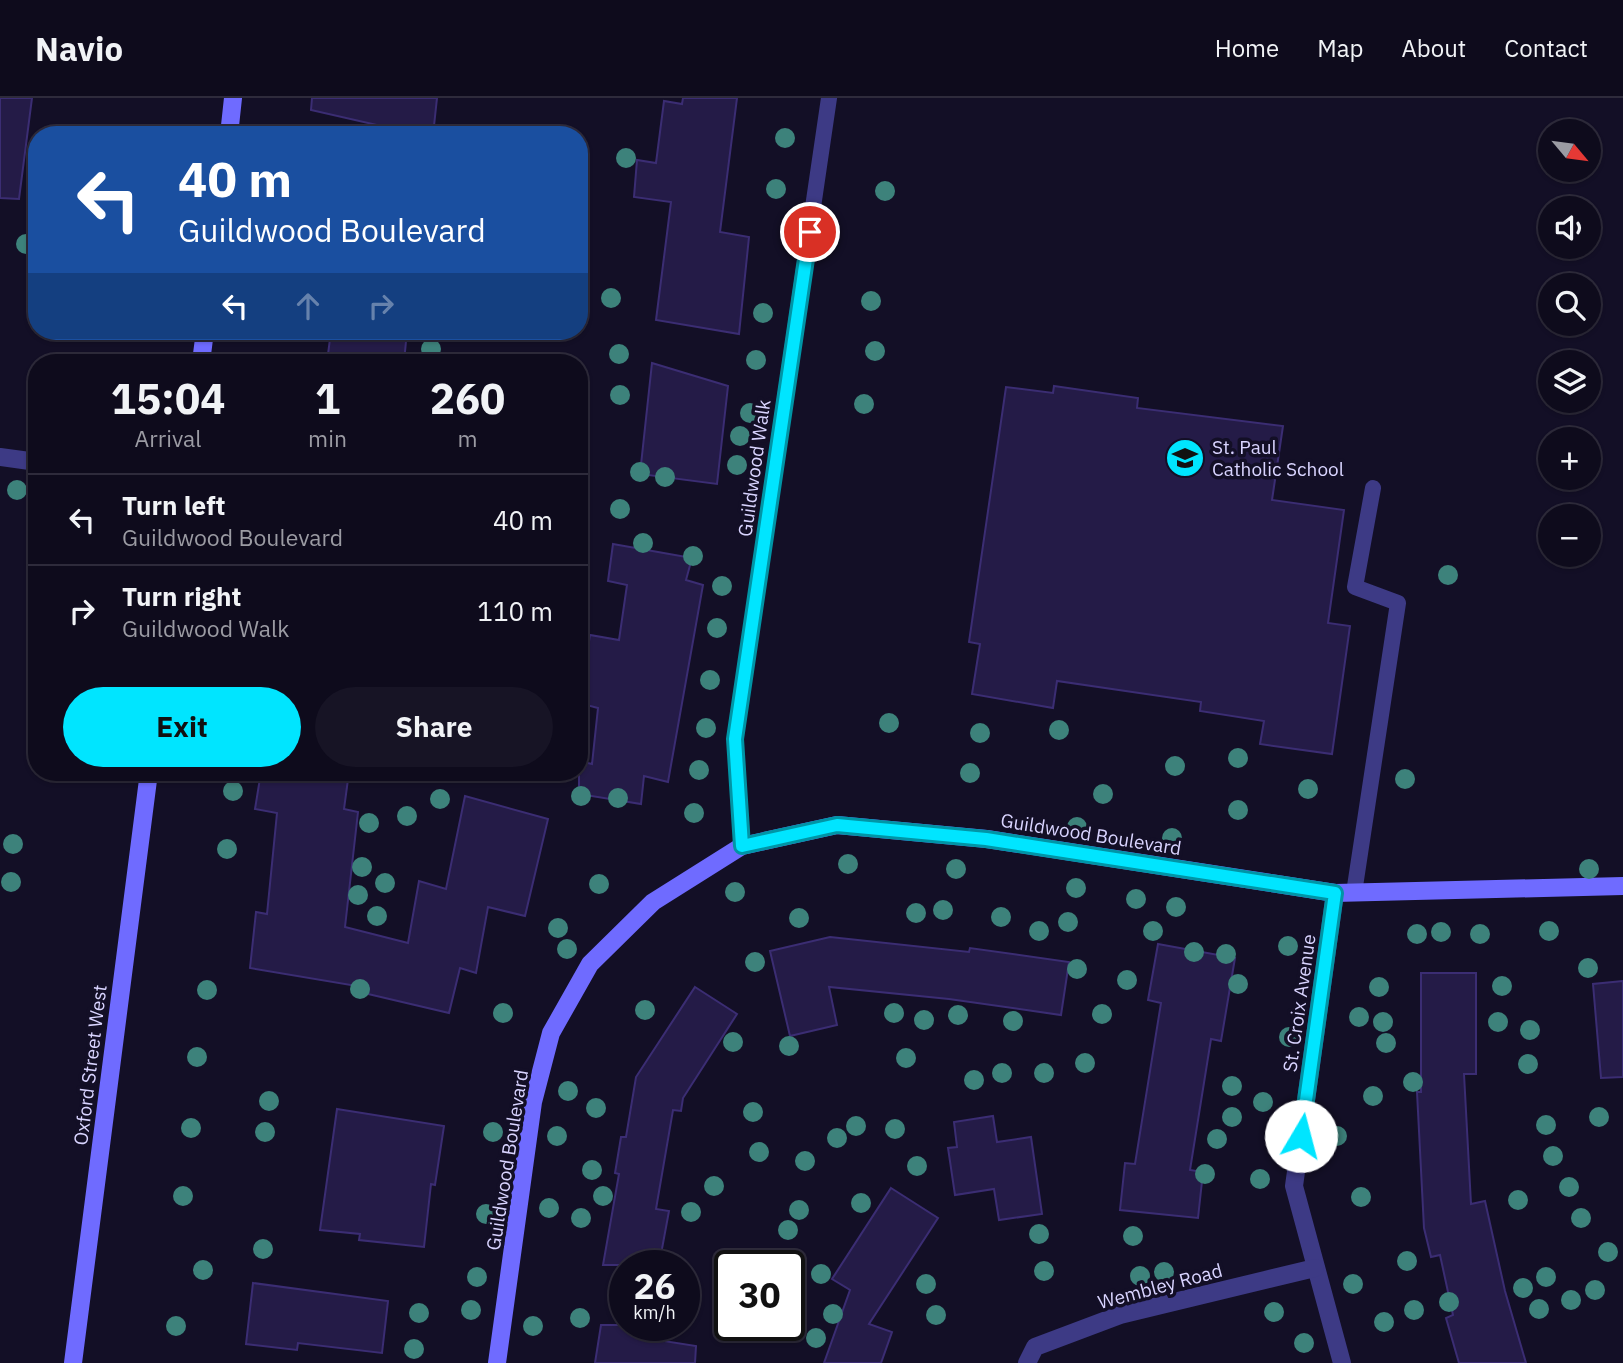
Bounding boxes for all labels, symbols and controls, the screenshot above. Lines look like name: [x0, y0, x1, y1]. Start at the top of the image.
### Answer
text: Navio: [35, 27, 123, 70]
text: Home: [1215, 32, 1279, 64]
text: Map: [1317, 32, 1363, 64]
text: About: [1401, 32, 1466, 64]
text: Contact: [1504, 32, 1588, 64]
north arrow: [1538, 119, 1601, 182]
map controls: [1538, 119, 1601, 567]
text: 40 m: [178, 147, 292, 210]
icon: left: [63, 154, 154, 245]
button: sound: [1538, 196, 1601, 259]
pin: [780, 202, 840, 262]
text: Guildwood Boulevard: [178, 209, 486, 251]
icon: arrive: [791, 213, 829, 251]
button: search: [1538, 273, 1601, 336]
icon: left: [216, 287, 254, 325]
icon: ahead: [289, 287, 327, 325]
icon: right: [362, 287, 400, 325]
button: layers: [1538, 350, 1601, 413]
text: 15:04: [111, 371, 225, 426]
text: 1: [315, 371, 340, 426]
text: 260: [430, 371, 505, 426]
street label: Guildwood Walk: [732, 398, 776, 538]
text: Arrival: [135, 423, 202, 453]
text: min: [308, 423, 347, 453]
text: m: [457, 423, 478, 453]
button: +: [1538, 427, 1601, 490]
place label: St. Paul Catholic School: [1212, 435, 1344, 481]
school or university icon: St. Paul Catholic School: [1164, 437, 1206, 479]
text: Turn left: [122, 488, 225, 522]
icon: left: [63, 501, 101, 539]
text: 40 m: [493, 503, 553, 537]
button: −: [1538, 504, 1601, 567]
text: Guildwood Boulevard: [122, 522, 343, 552]
text: Turn right: [122, 579, 241, 613]
icon: right: [63, 592, 101, 630]
text: 110 m: [477, 594, 553, 628]
text: Guildwood Walk: [122, 613, 289, 643]
button: Exit: [63, 687, 301, 767]
button: Share: [315, 687, 553, 767]
street label: Guildwood Boulevard: [999, 808, 1183, 860]
street label: St. Croix Avenue: [1277, 933, 1321, 1073]
street label: Oxford Street West: [68, 983, 112, 1147]
street label: Guildwood Boulevard: [481, 1068, 533, 1252]
position arrow: [1264, 1099, 1338, 1173]
speed limit sign: 30: [714, 1250, 805, 1341]
street label: Wembley Road: [1095, 1258, 1225, 1314]
text: 26: [633, 1263, 676, 1309]
text: km/h: [633, 1301, 676, 1324]

